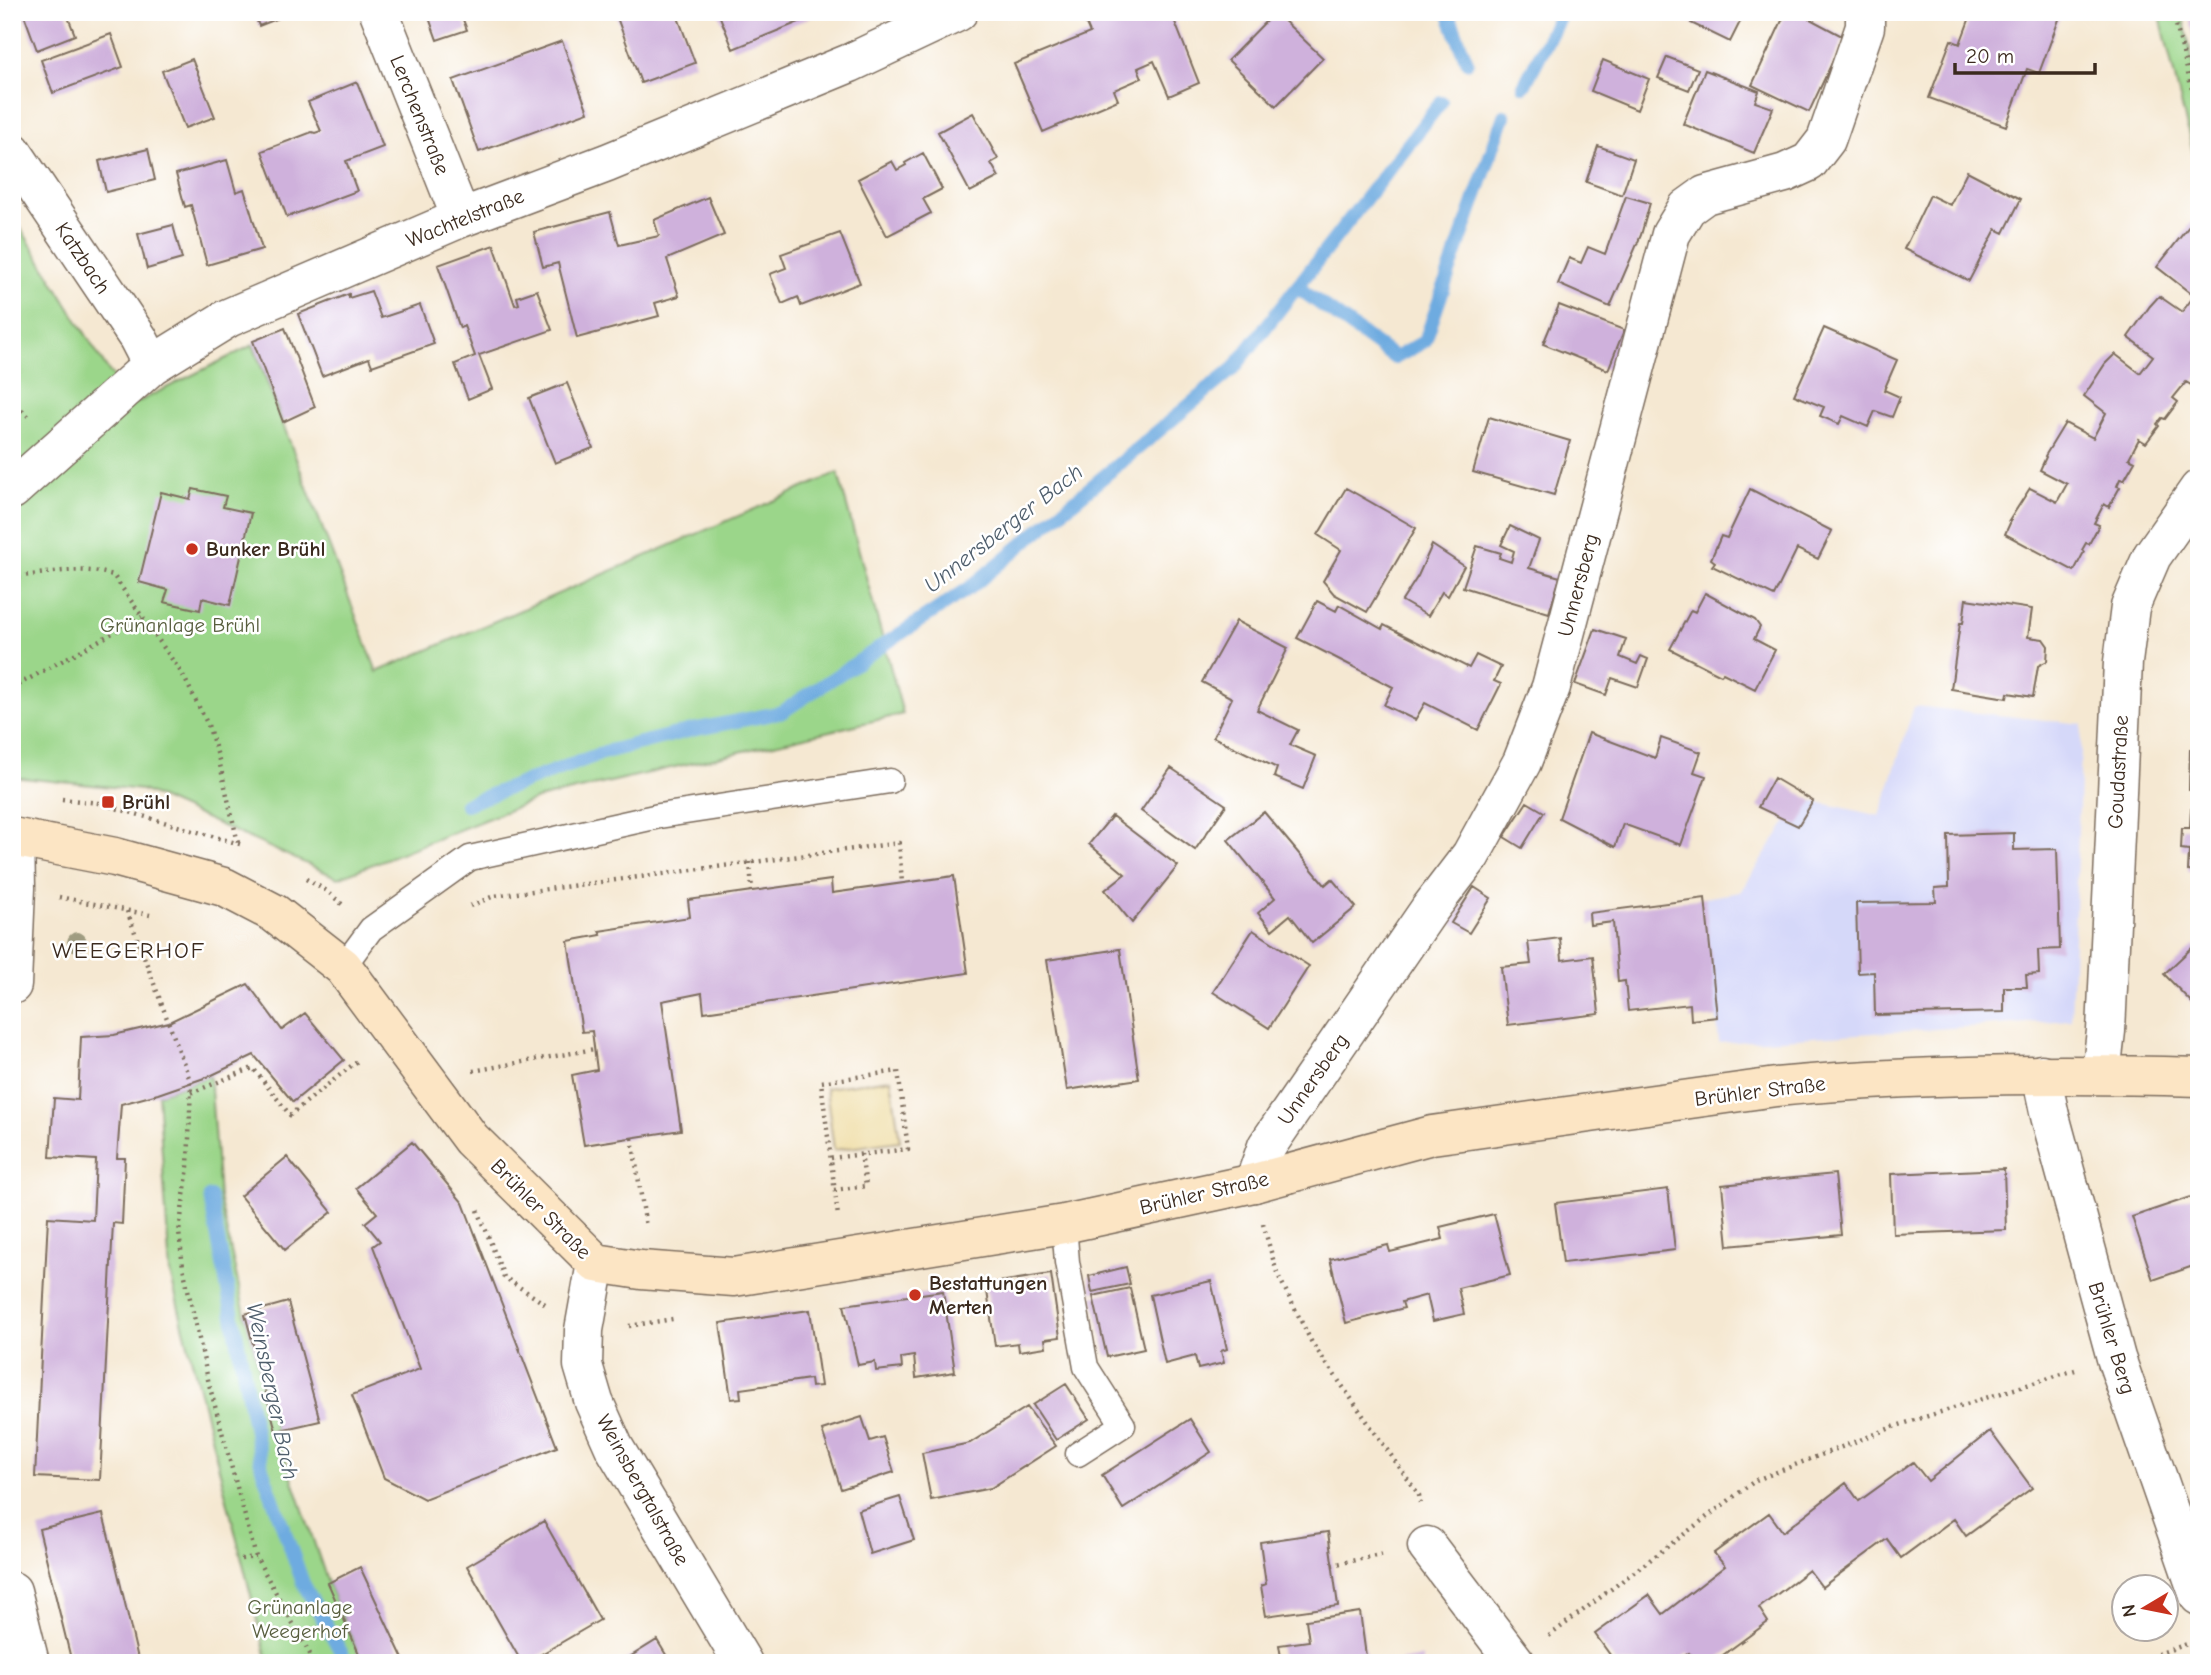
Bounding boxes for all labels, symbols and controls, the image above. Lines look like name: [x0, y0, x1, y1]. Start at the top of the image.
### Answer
scale bar: [1955, 32, 2096, 76]
text: 20 m: [1966, 44, 2014, 68]
street label: Lerchenstraße: [385, 52, 455, 178]
street label: Wachtelstraße: [403, 184, 527, 252]
street label: Katzbach: [50, 218, 116, 298]
water label: Unnersberger Bach: [919, 458, 1088, 599]
street label: Unnersberg: [1553, 531, 1603, 639]
place label: Bunker Brühl: [206, 537, 326, 561]
marker: Bunker Brühl: [184, 541, 200, 557]
park label: Grünanlage Brühl: [100, 613, 260, 637]
street label: Goudastraße: [2103, 714, 2133, 830]
place label: Brühl: [122, 790, 170, 814]
marker: Brühl: [100, 794, 116, 810]
district label: WEEGERHOF: [52, 937, 206, 964]
street label: Unnersberg: [1273, 1029, 1353, 1129]
street label: Brühler Straße: [1693, 1071, 1827, 1111]
street label: Brühler Straße: [486, 1154, 596, 1264]
street label: Brühler Straße: [1137, 1166, 1271, 1220]
place label: Bestattungen Merten: [929, 1271, 1047, 1319]
street label: Brühler Berg: [2084, 1279, 2140, 1397]
marker: Bestattungen Merten: [907, 1287, 923, 1303]
water label: Weinsberger Bach: [241, 1300, 304, 1482]
street label: Weinsbergtalstraße: [592, 1410, 694, 1570]
north arrow: [2110, 1574, 2180, 1644]
park label: Grünanlage Weegerhof: [247, 1595, 353, 1643]
text: N: [2117, 1603, 2141, 1619]

